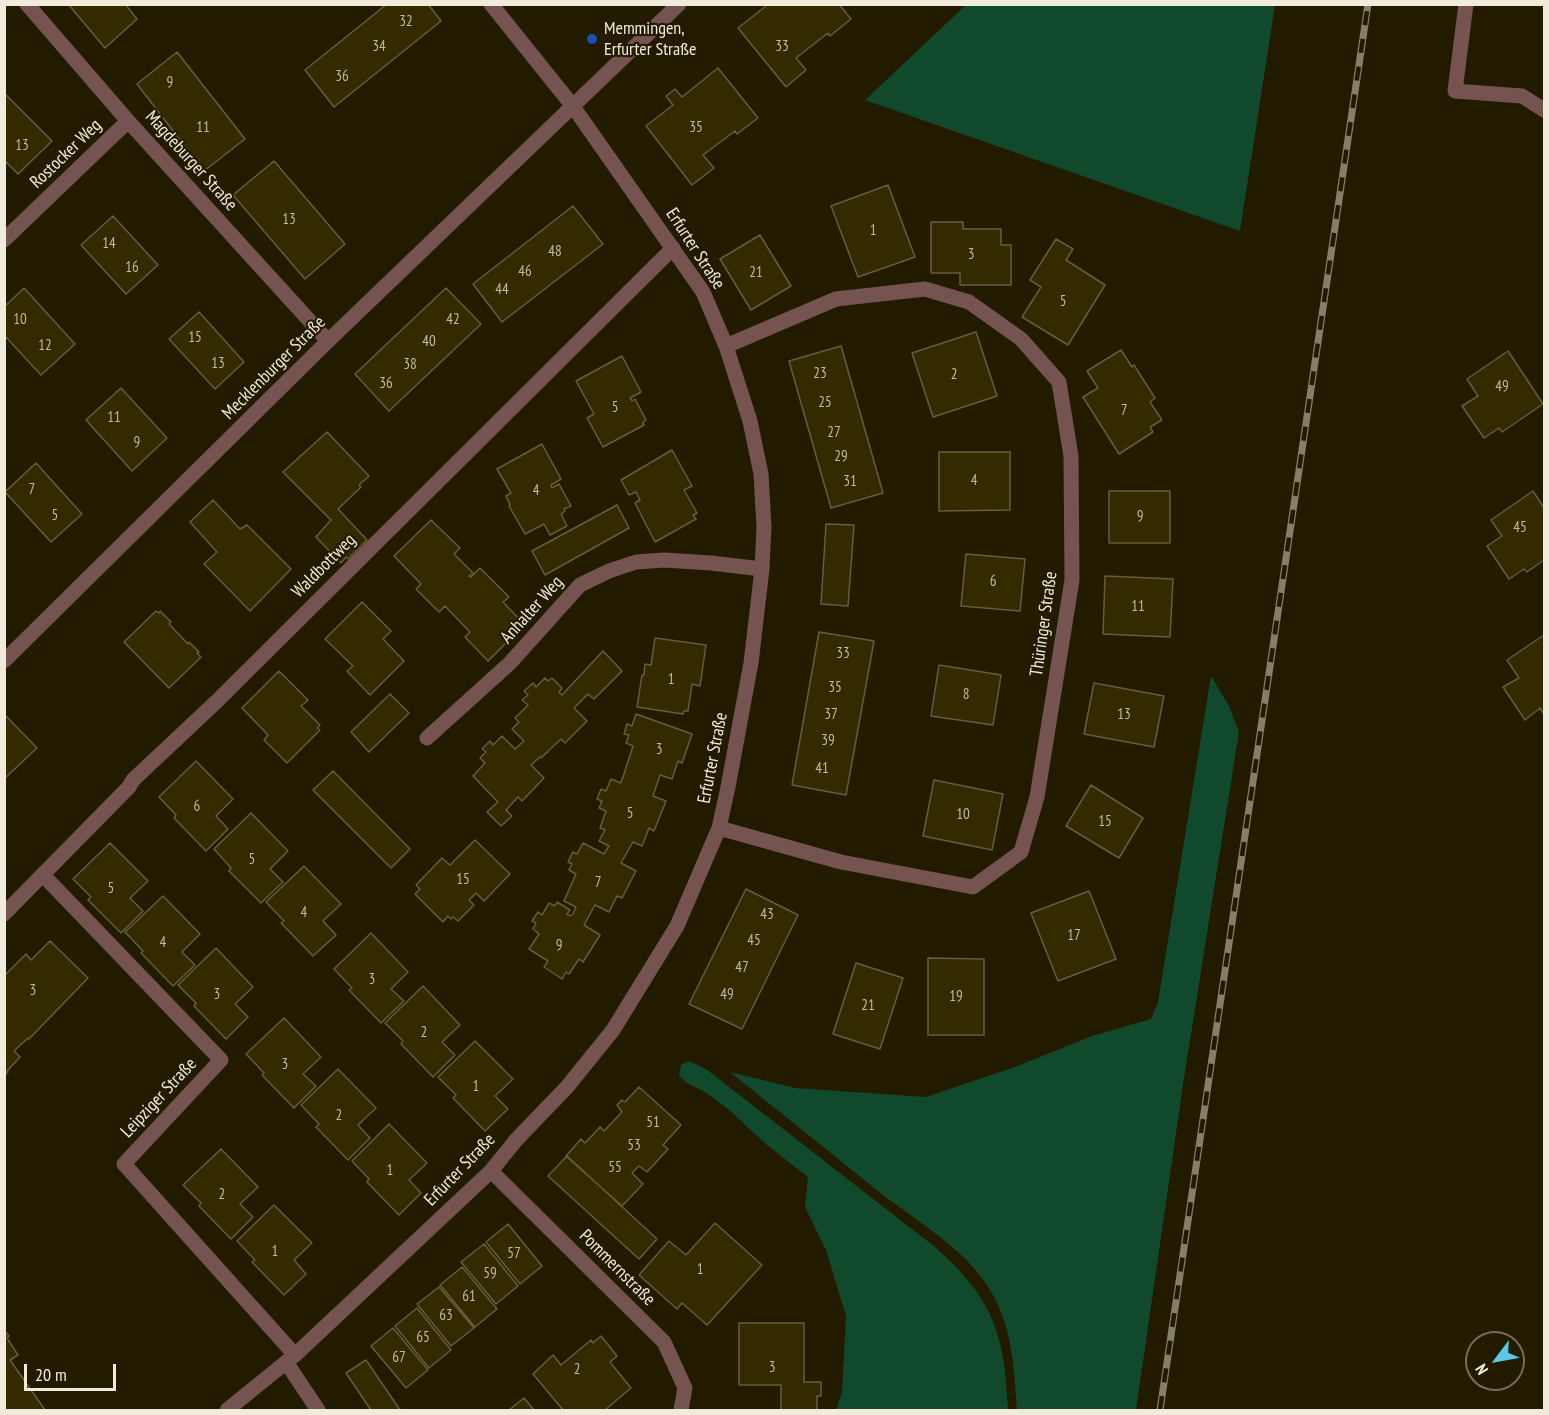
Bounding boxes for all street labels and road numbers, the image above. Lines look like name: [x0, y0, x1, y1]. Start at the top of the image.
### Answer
street label: Magdeburger Straße: [140, 107, 242, 215]
street label: Rostocker Weg: [26, 115, 106, 193]
street label: Erfurter Straße: [661, 204, 729, 294]
street label: Mecklenburger Straße: [218, 312, 330, 424]
street label: Waldbottweg: [287, 529, 361, 603]
street label: Thüringer Straße: [1026, 570, 1062, 678]
street label: Anhalter Weg: [496, 572, 568, 648]
street label: Erfurter Straße: [694, 711, 732, 805]
street label: Leipziger Straße: [117, 1054, 201, 1142]
street label: Erfurter Straße: [420, 1129, 500, 1211]
street label: Pommernstraße: [575, 1226, 659, 1310]

